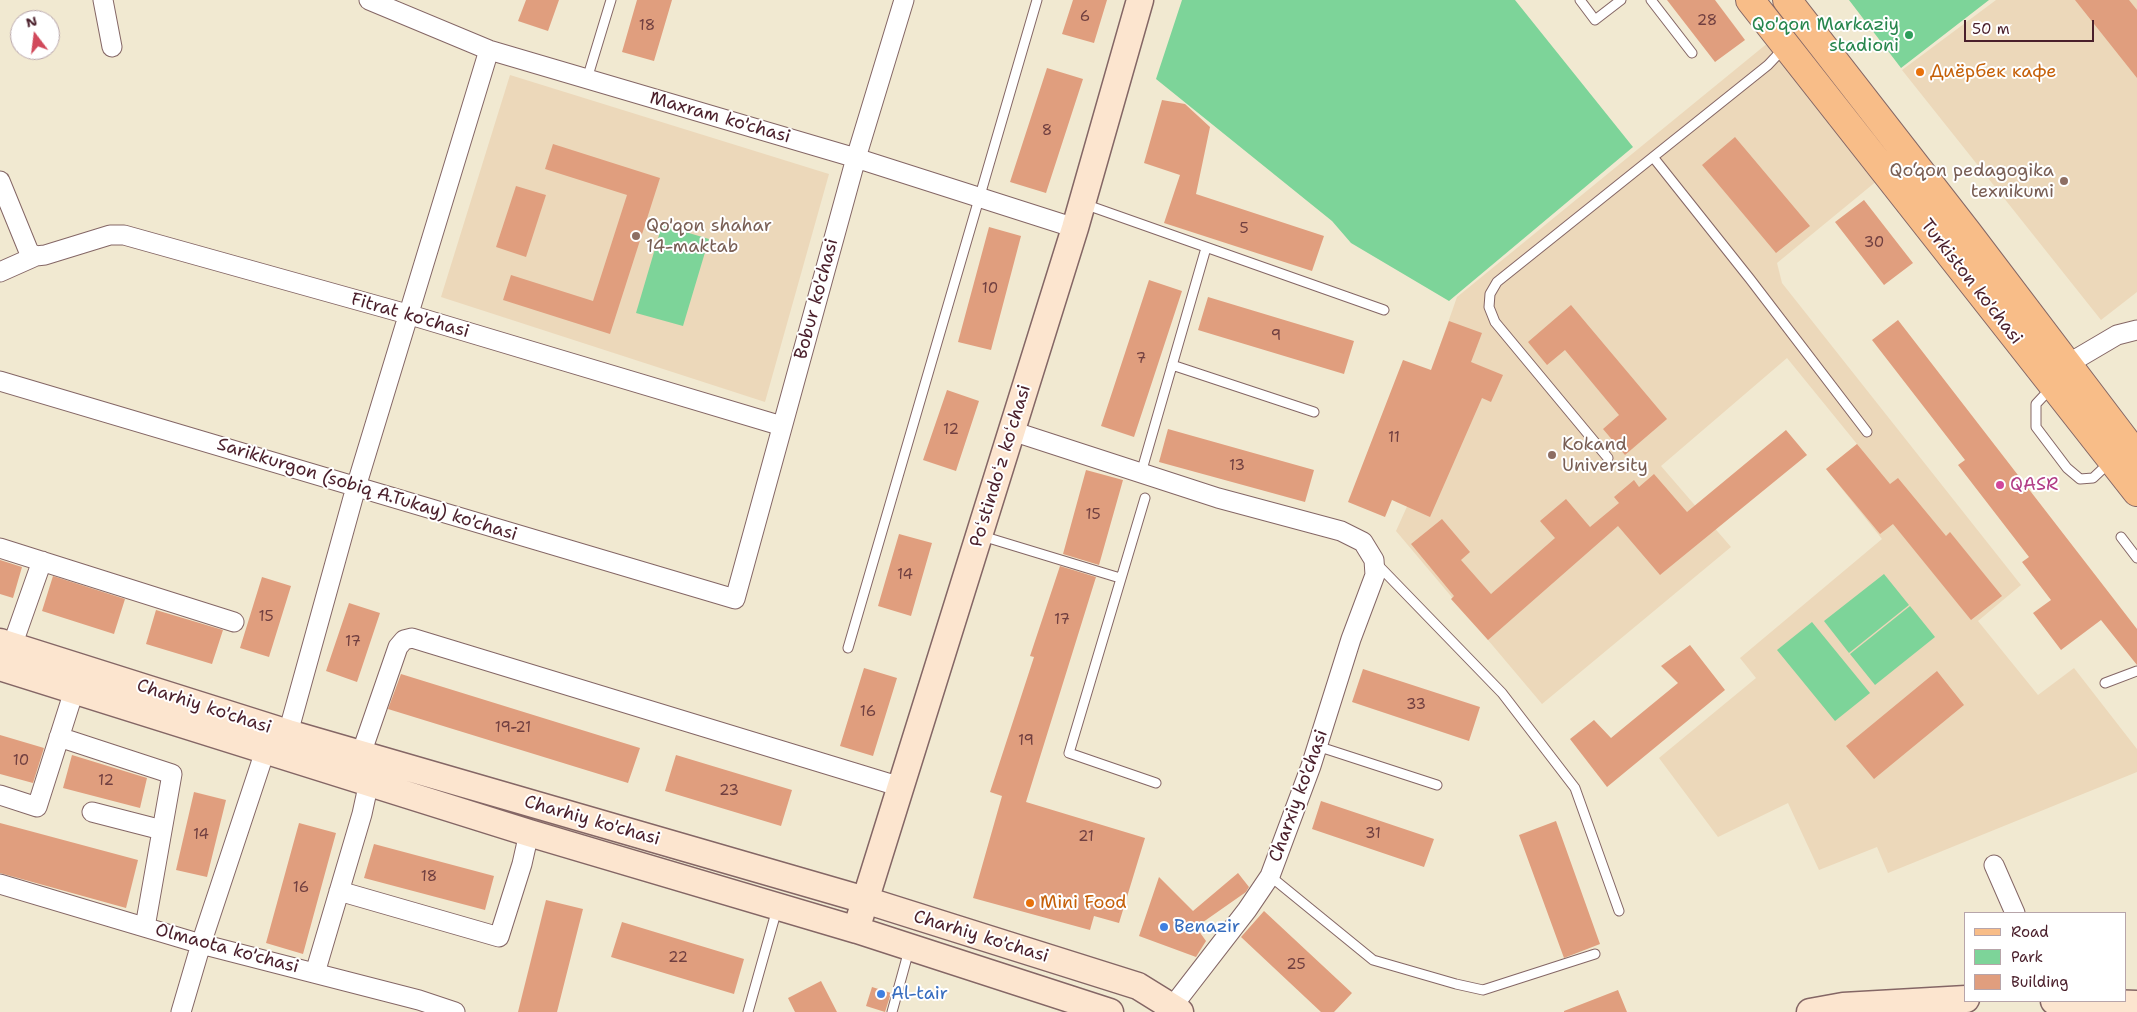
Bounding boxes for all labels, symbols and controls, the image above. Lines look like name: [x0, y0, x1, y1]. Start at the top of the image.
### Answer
house number: 6: [1080, 8, 1090, 26]
north arrow: [10, 10, 60, 60]
scale bar: [1967, 10, 2097, 42]
text: N: [24, 11, 39, 32]
house number: 28: [1697, 12, 1717, 30]
place label: Qo'qon Markaziy stadioni: [1752, 14, 1899, 56]
house number: 18: [639, 17, 655, 35]
text: 50 m: [1972, 19, 2010, 39]
marker: Qo'qon Markaziy stadioni: [1903, 29, 1915, 41]
place label: Диёрбек кафе: [1930, 61, 2057, 83]
marker: Диёрбек кафе: [1914, 66, 1926, 78]
street label: Maxram ko'chasi: [647, 88, 793, 148]
house number: 8: [1042, 122, 1052, 140]
place label: Qo‘qon pedagogika texnikumi: [1890, 160, 2054, 202]
marker: Qo‘qon pedagogika texnikumi: [2058, 175, 2070, 187]
place label: Qo'qon shahar 14-maktab: [646, 215, 772, 258]
street label: Turkiston ko'chasi: [1915, 215, 2027, 349]
house number: 5: [1239, 220, 1249, 238]
marker: Qo'qon shahar 14-maktab: [630, 230, 642, 242]
house number: 30: [1864, 234, 1884, 252]
street label: Bobur ko'chasi: [790, 236, 844, 362]
house number: 10: [982, 280, 998, 298]
street label: Fitrat ko'chasi: [348, 289, 472, 343]
house number: 9: [1271, 327, 1281, 345]
house number: 7: [1136, 350, 1146, 368]
street label: Poʻstindoʻz koʻchasi: [966, 382, 1036, 550]
house number: 12: [943, 421, 959, 439]
house number: 11: [1388, 429, 1400, 447]
street label: Sarikkurgon (sobiq A.Tukay) ko'chasi: [214, 434, 520, 546]
place label: Kokand University: [1562, 434, 1648, 476]
marker: Kokand University: [1546, 449, 1558, 461]
house number: 13: [1229, 457, 1245, 475]
place label: QASR: [2010, 474, 2058, 496]
marker: QASR: [1994, 479, 2006, 491]
house number: 15: [1085, 506, 1101, 524]
house number: 14: [897, 566, 913, 584]
house number: 15: [258, 608, 274, 626]
house number: 17: [1054, 611, 1070, 629]
house number: 17: [345, 633, 361, 651]
street label: Charhiy ko'chasi: [134, 675, 274, 739]
house number: 33: [1406, 696, 1426, 714]
house number: 16: [860, 703, 876, 721]
house number: 19-21: [495, 719, 531, 737]
street label: Charxiy ko'chasi: [1265, 727, 1333, 865]
house number: 19: [1018, 732, 1034, 750]
house number: 10: [13, 752, 29, 770]
house number: 12: [98, 772, 114, 790]
house number: 23: [719, 782, 739, 800]
street label: Charhiy ko'chasi: [522, 791, 662, 851]
house number: 31: [1365, 825, 1381, 843]
house number: 14: [193, 826, 209, 844]
house number: 21: [1078, 828, 1094, 846]
house number: 18: [421, 868, 437, 886]
house number: 16: [293, 879, 309, 897]
place label: Mini Food: [1040, 892, 1127, 914]
marker: Mini Food: [1024, 897, 1036, 909]
street label: Charhiy ko'chasi: [911, 906, 1051, 968]
legend: [1964, 912, 2127, 1002]
place label: Benazir: [1174, 916, 1240, 938]
street label: Olmaota ko'chasi: [153, 919, 301, 979]
marker: Benazir: [1158, 921, 1170, 933]
text: Road: [2011, 922, 2049, 942]
text: Park: [2011, 947, 2043, 967]
house number: 22: [668, 949, 688, 967]
house number: 25: [1286, 956, 1306, 974]
text: Building: [2011, 972, 2068, 992]
place label: Al-tair: [891, 983, 948, 1005]
marker: Al-tair: [875, 988, 887, 1000]

